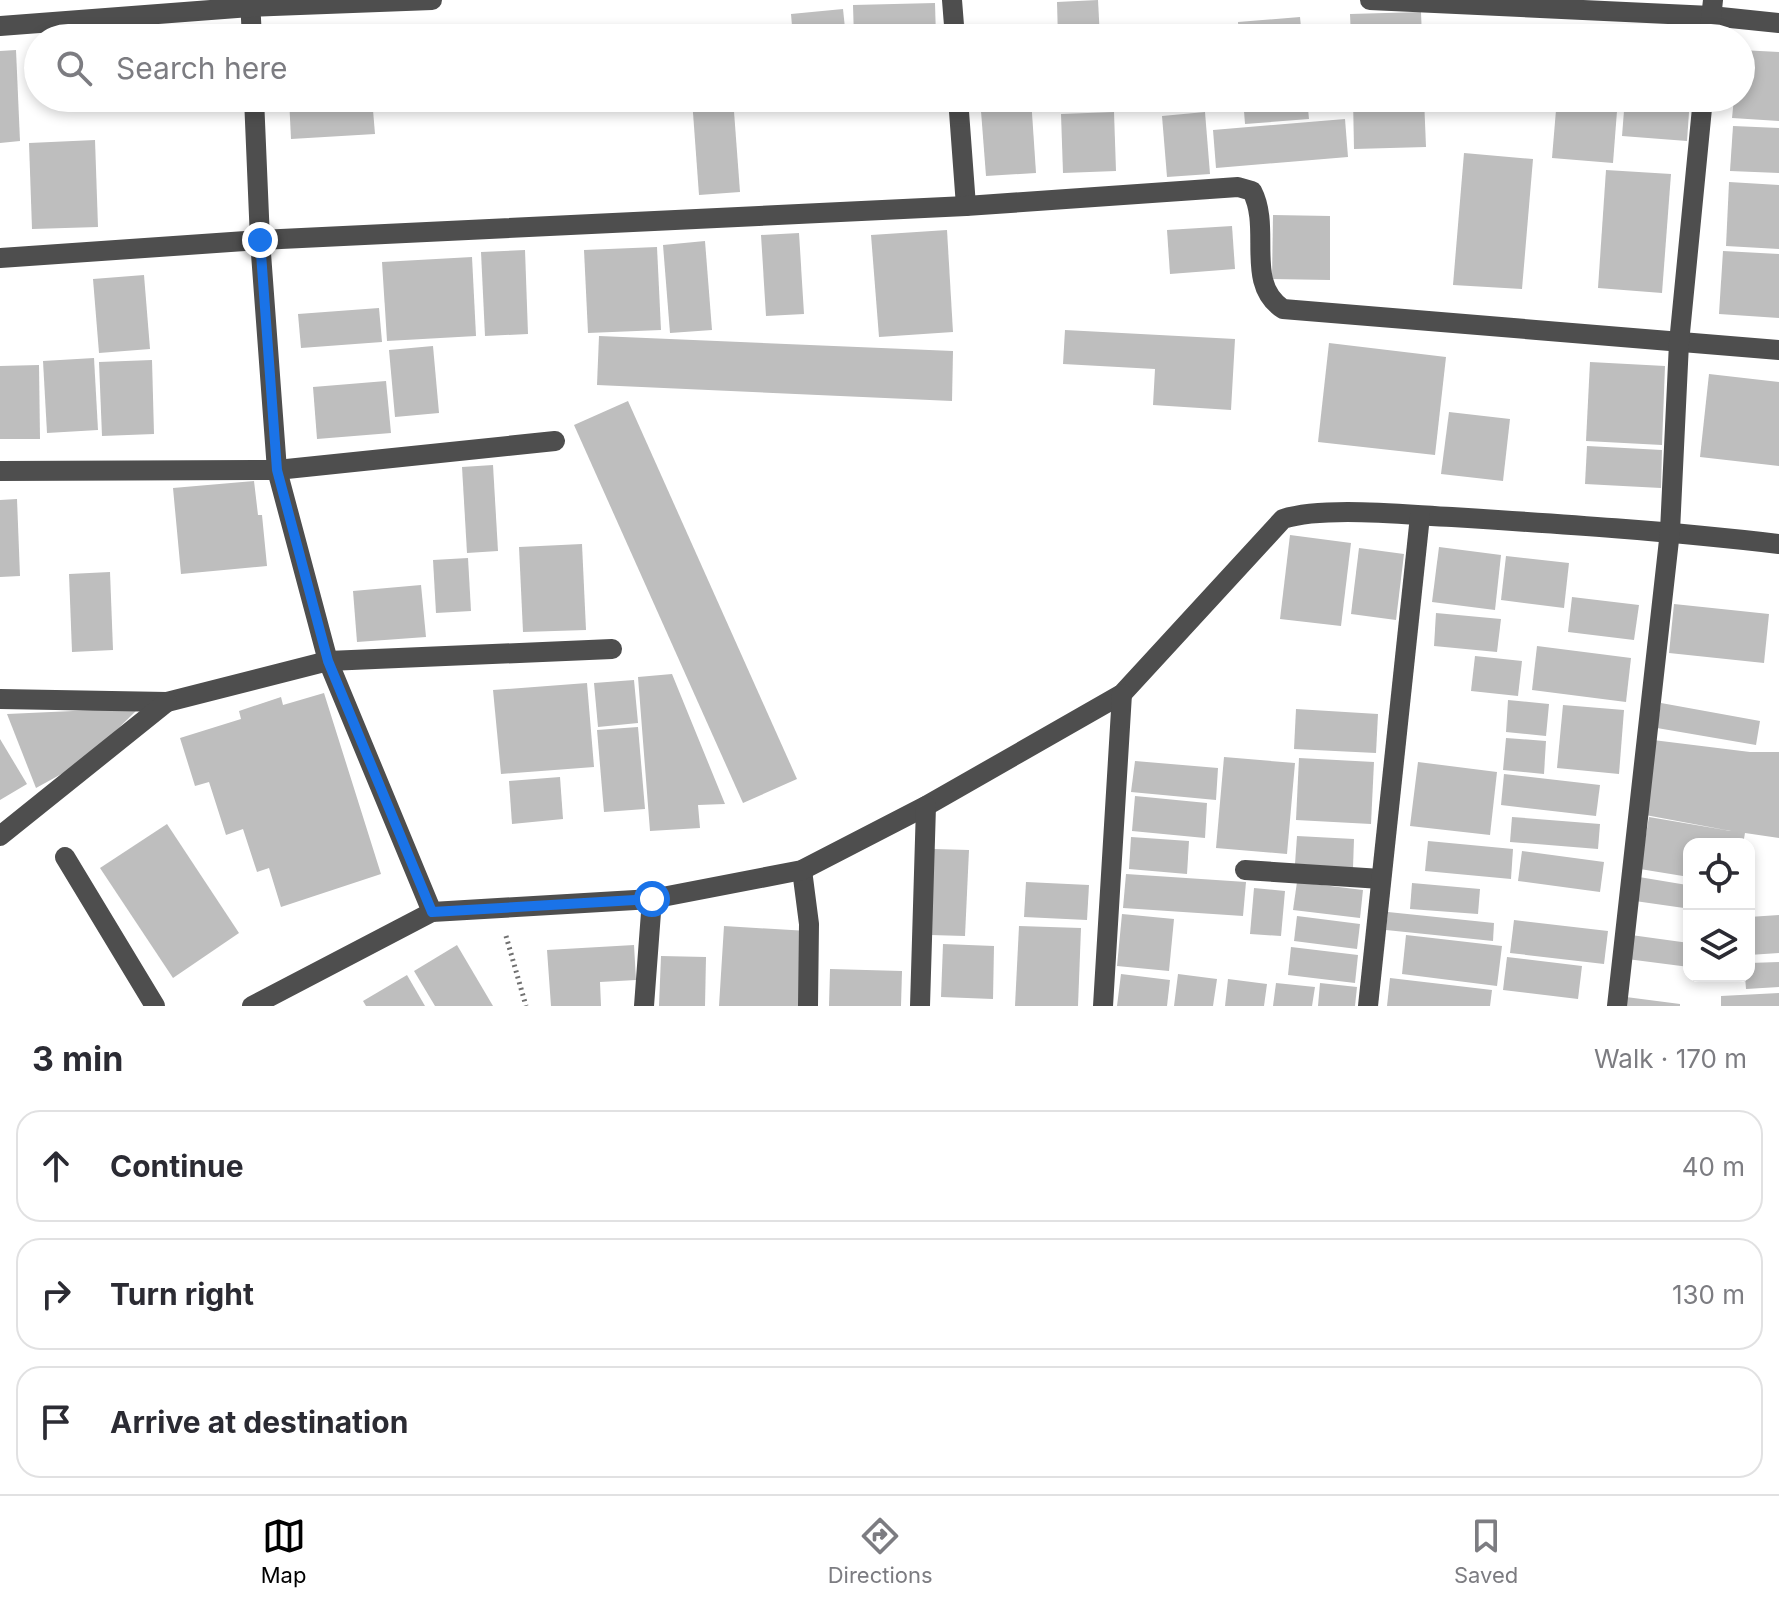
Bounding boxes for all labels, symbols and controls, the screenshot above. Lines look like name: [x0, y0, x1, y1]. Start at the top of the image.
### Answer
search box: [24, 24, 1755, 112]
icon: search: [52, 46, 96, 90]
text: Search here: [116, 50, 288, 86]
route end: [242, 222, 278, 258]
map controls: [1683, 838, 1755, 982]
button: locate: [1683, 838, 1755, 910]
route start: [634, 881, 670, 917]
button: layers: [1683, 910, 1755, 982]
text: 3 min: [32, 1038, 123, 1079]
text: Walk · 170 m: [1594, 1043, 1747, 1074]
icon: ahead: [34, 1144, 78, 1188]
text: Continue: [110, 1148, 244, 1184]
text: 40 m: [1682, 1151, 1745, 1182]
icon: right: [34, 1272, 78, 1316]
text: Turn right: [110, 1276, 254, 1312]
text: 130 m: [1672, 1279, 1745, 1310]
icon: arrive: [34, 1400, 78, 1444]
text: Arrive at destination: [110, 1404, 408, 1440]
tab: Map: [261, 1514, 306, 1588]
tab: Directions: [828, 1514, 933, 1588]
tab: Saved: [1454, 1514, 1518, 1588]

